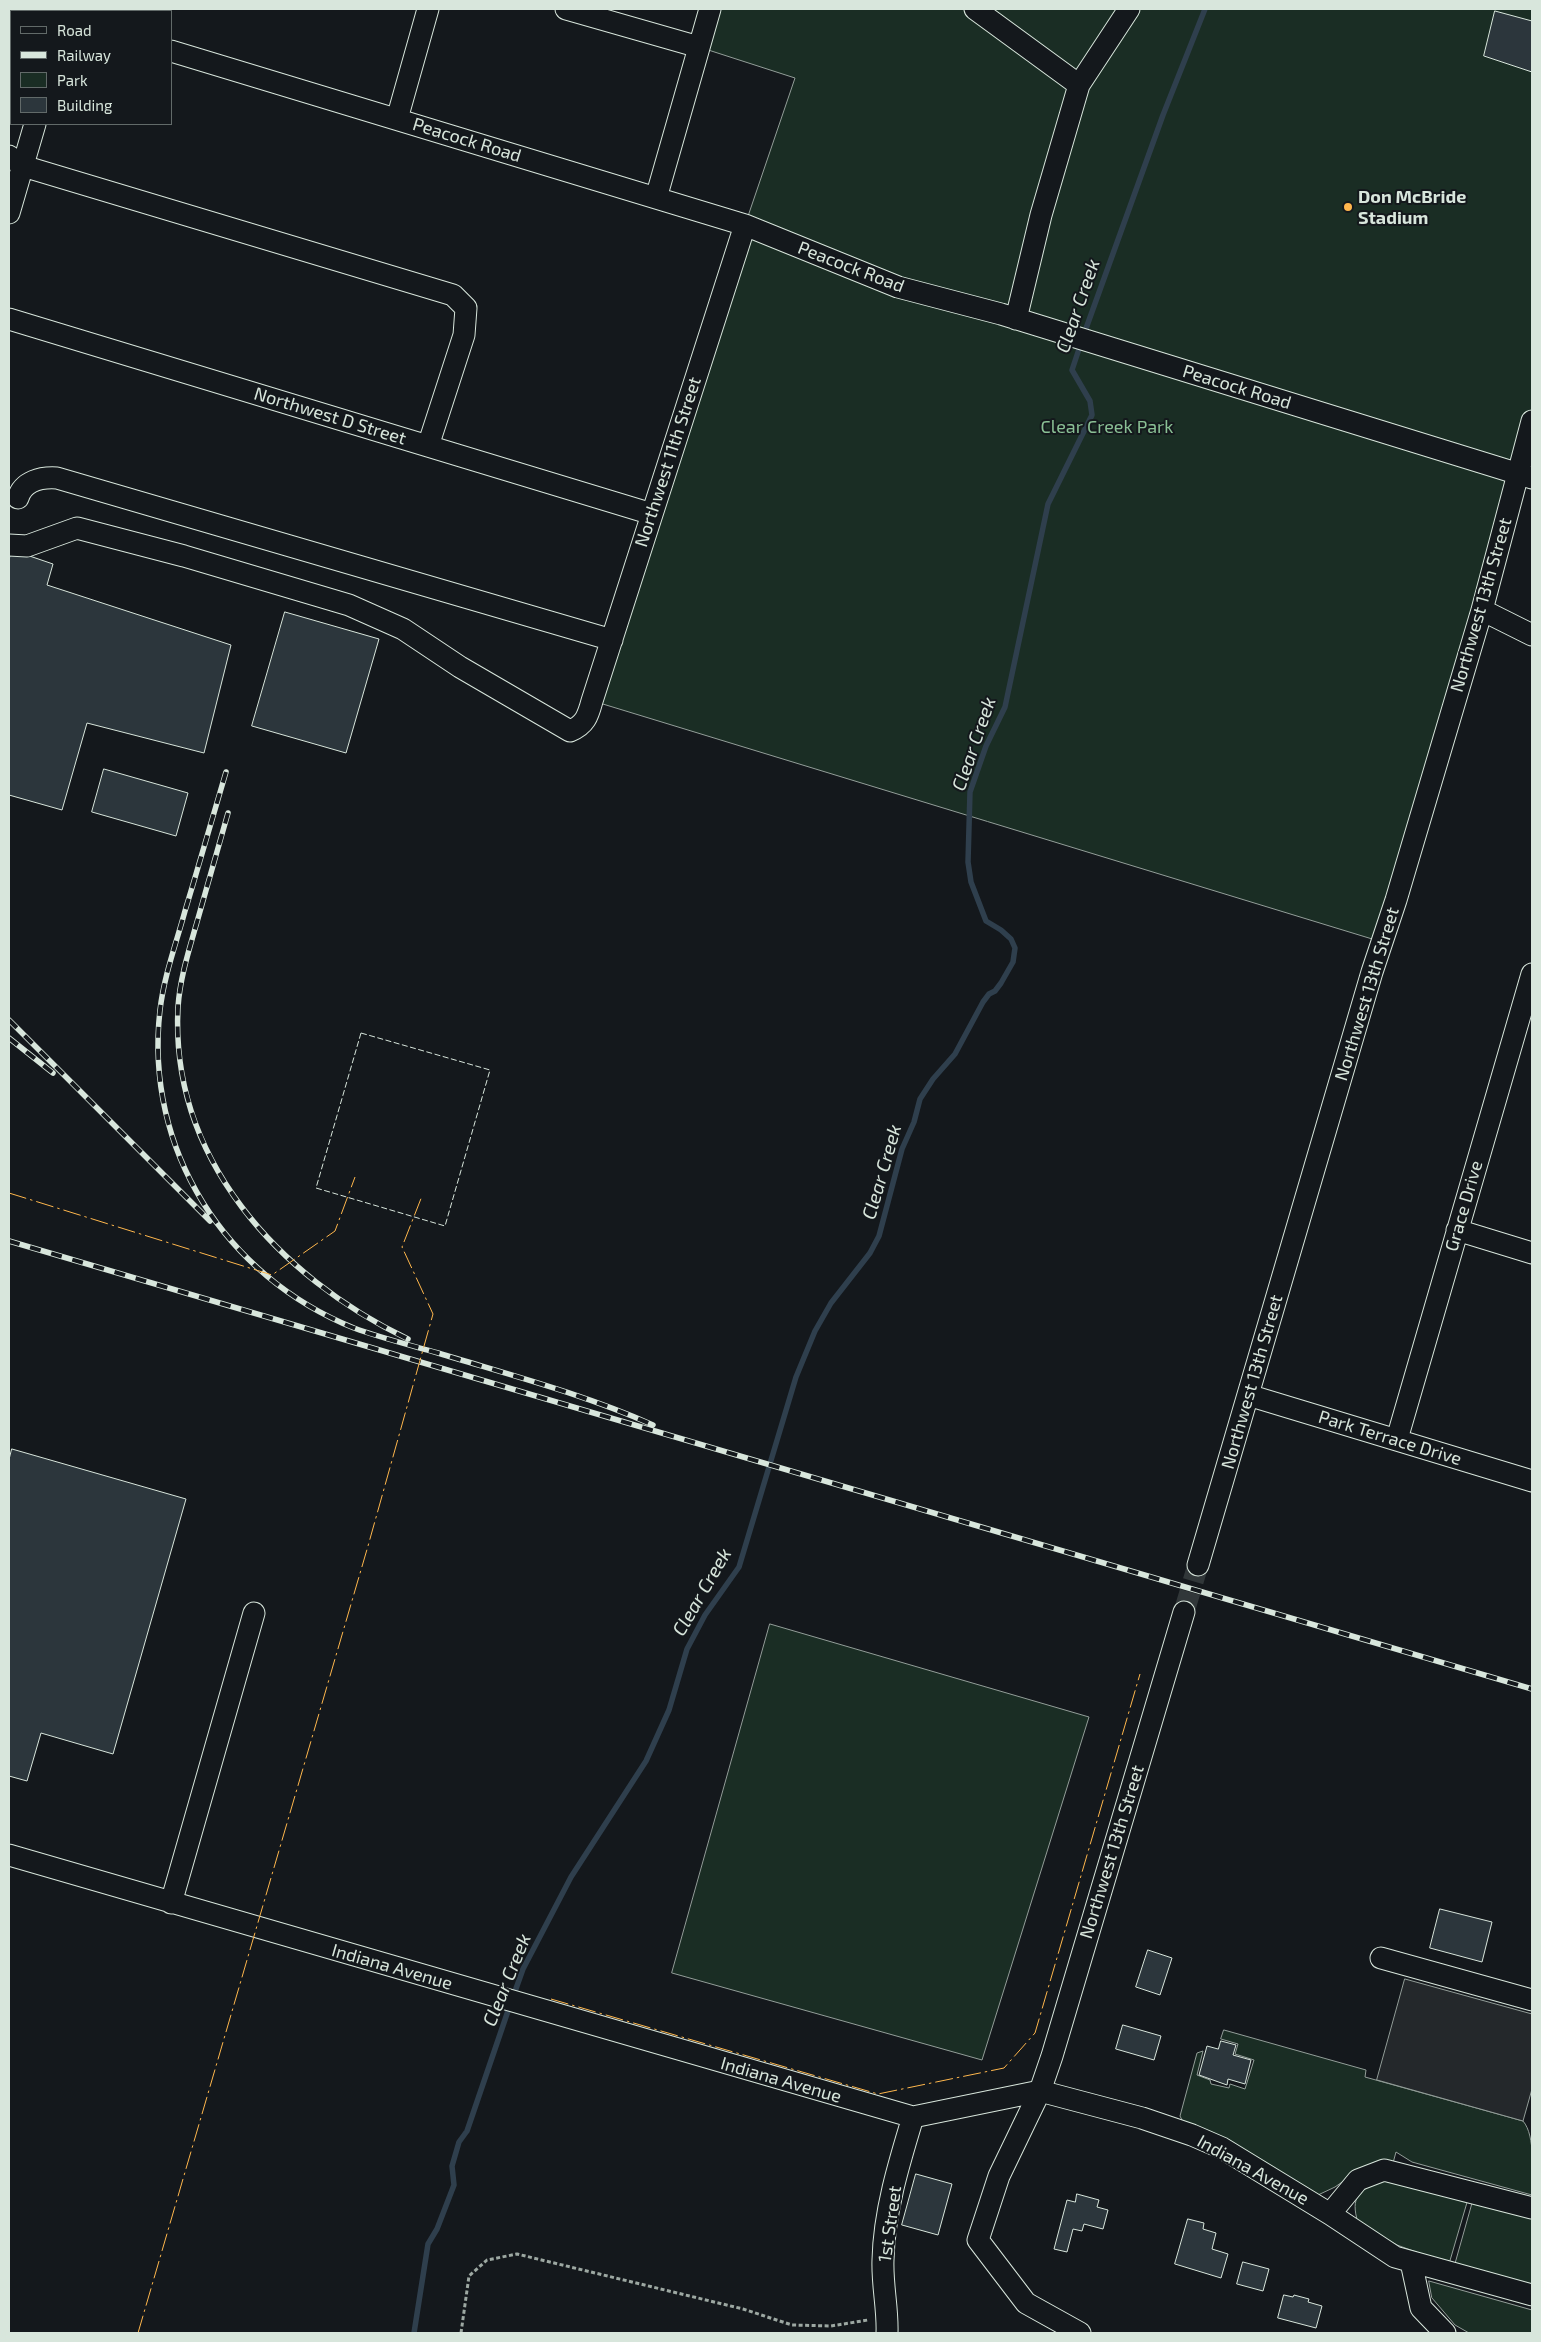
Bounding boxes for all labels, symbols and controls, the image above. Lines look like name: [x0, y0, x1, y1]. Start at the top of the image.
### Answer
legend: [10, 10, 172, 125]
text: Road: [57, 21, 92, 39]
text: Railway: [57, 46, 111, 64]
text: Park: [57, 71, 88, 89]
text: Building: [57, 96, 112, 114]
street label: Peacock Road: [410, 113, 524, 167]
place label: Don McBride Stadium: [1358, 186, 1466, 228]
marker: Don McBride Stadium: [1342, 201, 1354, 213]
street label: Peacock Road: [795, 237, 907, 297]
water label: Clear Creek: [1051, 256, 1105, 356]
street label: Peacock Road: [1180, 360, 1294, 414]
street label: Northwest 11th Street: [630, 374, 706, 550]
street label: Northwest D Street: [251, 383, 409, 449]
park label: Clear Creek Park: [1041, 416, 1173, 438]
street label: Northwest 13th Street: [1446, 515, 1516, 695]
water label: Clear Creek: [947, 694, 1001, 794]
street label: Northwest 13th Street: [1330, 905, 1404, 1083]
water label: Clear Creek: [858, 1122, 906, 1222]
street label: Grace Drive: [1441, 1158, 1487, 1254]
street label: Northwest 13th Street: [1217, 1292, 1287, 1472]
street label: Park Terrace Drive: [1316, 1406, 1464, 1470]
water label: Clear Creek: [668, 1544, 736, 1640]
street label: Northwest 13th Street: [1075, 1763, 1149, 1941]
water label: Clear Creek: [478, 1930, 536, 2030]
street label: Indiana Avenue: [329, 1939, 455, 1995]
street label: Indiana Avenue: [718, 2052, 844, 2108]
street label: Indiana Avenue: [1193, 2130, 1313, 2210]
street label: 1st Street: [874, 2184, 906, 2264]

